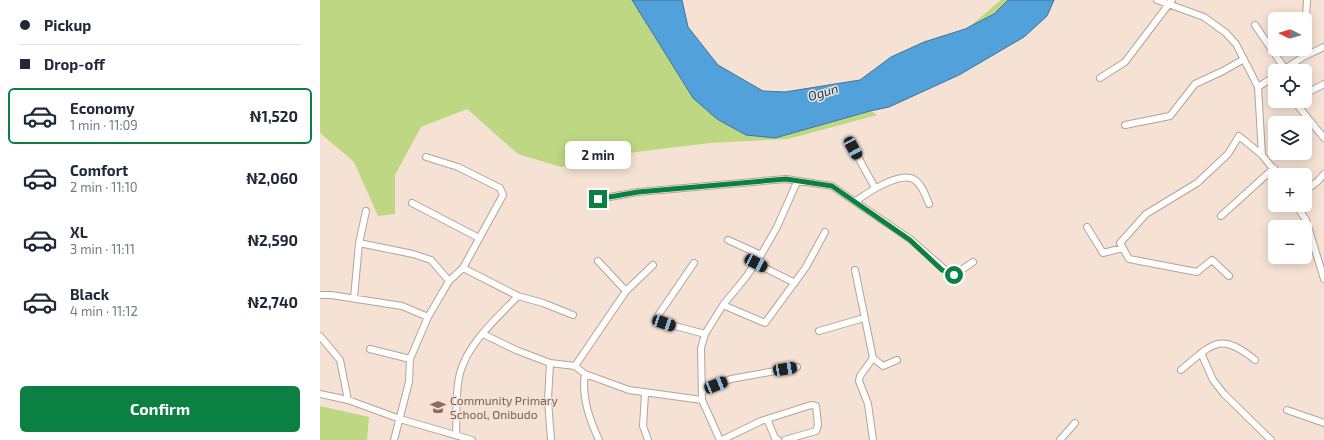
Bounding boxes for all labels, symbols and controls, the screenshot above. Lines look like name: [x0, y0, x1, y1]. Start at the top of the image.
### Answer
north arrow: [1268, 12, 1312, 56]
map controls: [1268, 12, 1312, 264]
text: Pickup: [44, 16, 91, 34]
text: Drop-off: [44, 55, 105, 73]
button: locate: [1268, 64, 1312, 108]
water label: Ogun: [806, 80, 840, 104]
icon: car: [22, 98, 58, 134]
text: Economy: [70, 99, 135, 117]
text: ₦1,520: [250, 107, 298, 125]
button: layers: [1268, 116, 1312, 160]
text: 1 min · 11:09: [70, 117, 138, 133]
car: [842, 135, 864, 161]
callout: 2 min: [565, 141, 631, 169]
text: 2 min: [581, 147, 615, 163]
icon: car: [22, 160, 58, 196]
text: Comfort: [70, 161, 128, 179]
button: +: [1268, 168, 1312, 212]
text: ₦2,060: [246, 169, 298, 187]
text: 2 min · 11:10: [70, 179, 138, 195]
route end: [589, 190, 607, 208]
button: −: [1268, 220, 1312, 264]
icon: car: [22, 222, 58, 258]
text: XL: [70, 223, 88, 241]
text: ₦2,590: [247, 231, 298, 249]
text: 3 min · 11:11: [70, 241, 135, 257]
car: [743, 252, 769, 274]
route start: [945, 266, 963, 284]
icon: car: [22, 284, 58, 320]
text: Black: [70, 285, 109, 303]
text: ₦2,740: [248, 293, 298, 311]
text: 4 min · 11:12: [70, 303, 138, 319]
car: [651, 313, 677, 333]
car: [772, 361, 798, 377]
car: [703, 375, 729, 395]
button: Confirm: [20, 386, 300, 432]
place label: Community Primary School, Onibudo: [450, 393, 559, 421]
school or university icon: Community Primary School, Onibudo: [429, 398, 447, 416]

